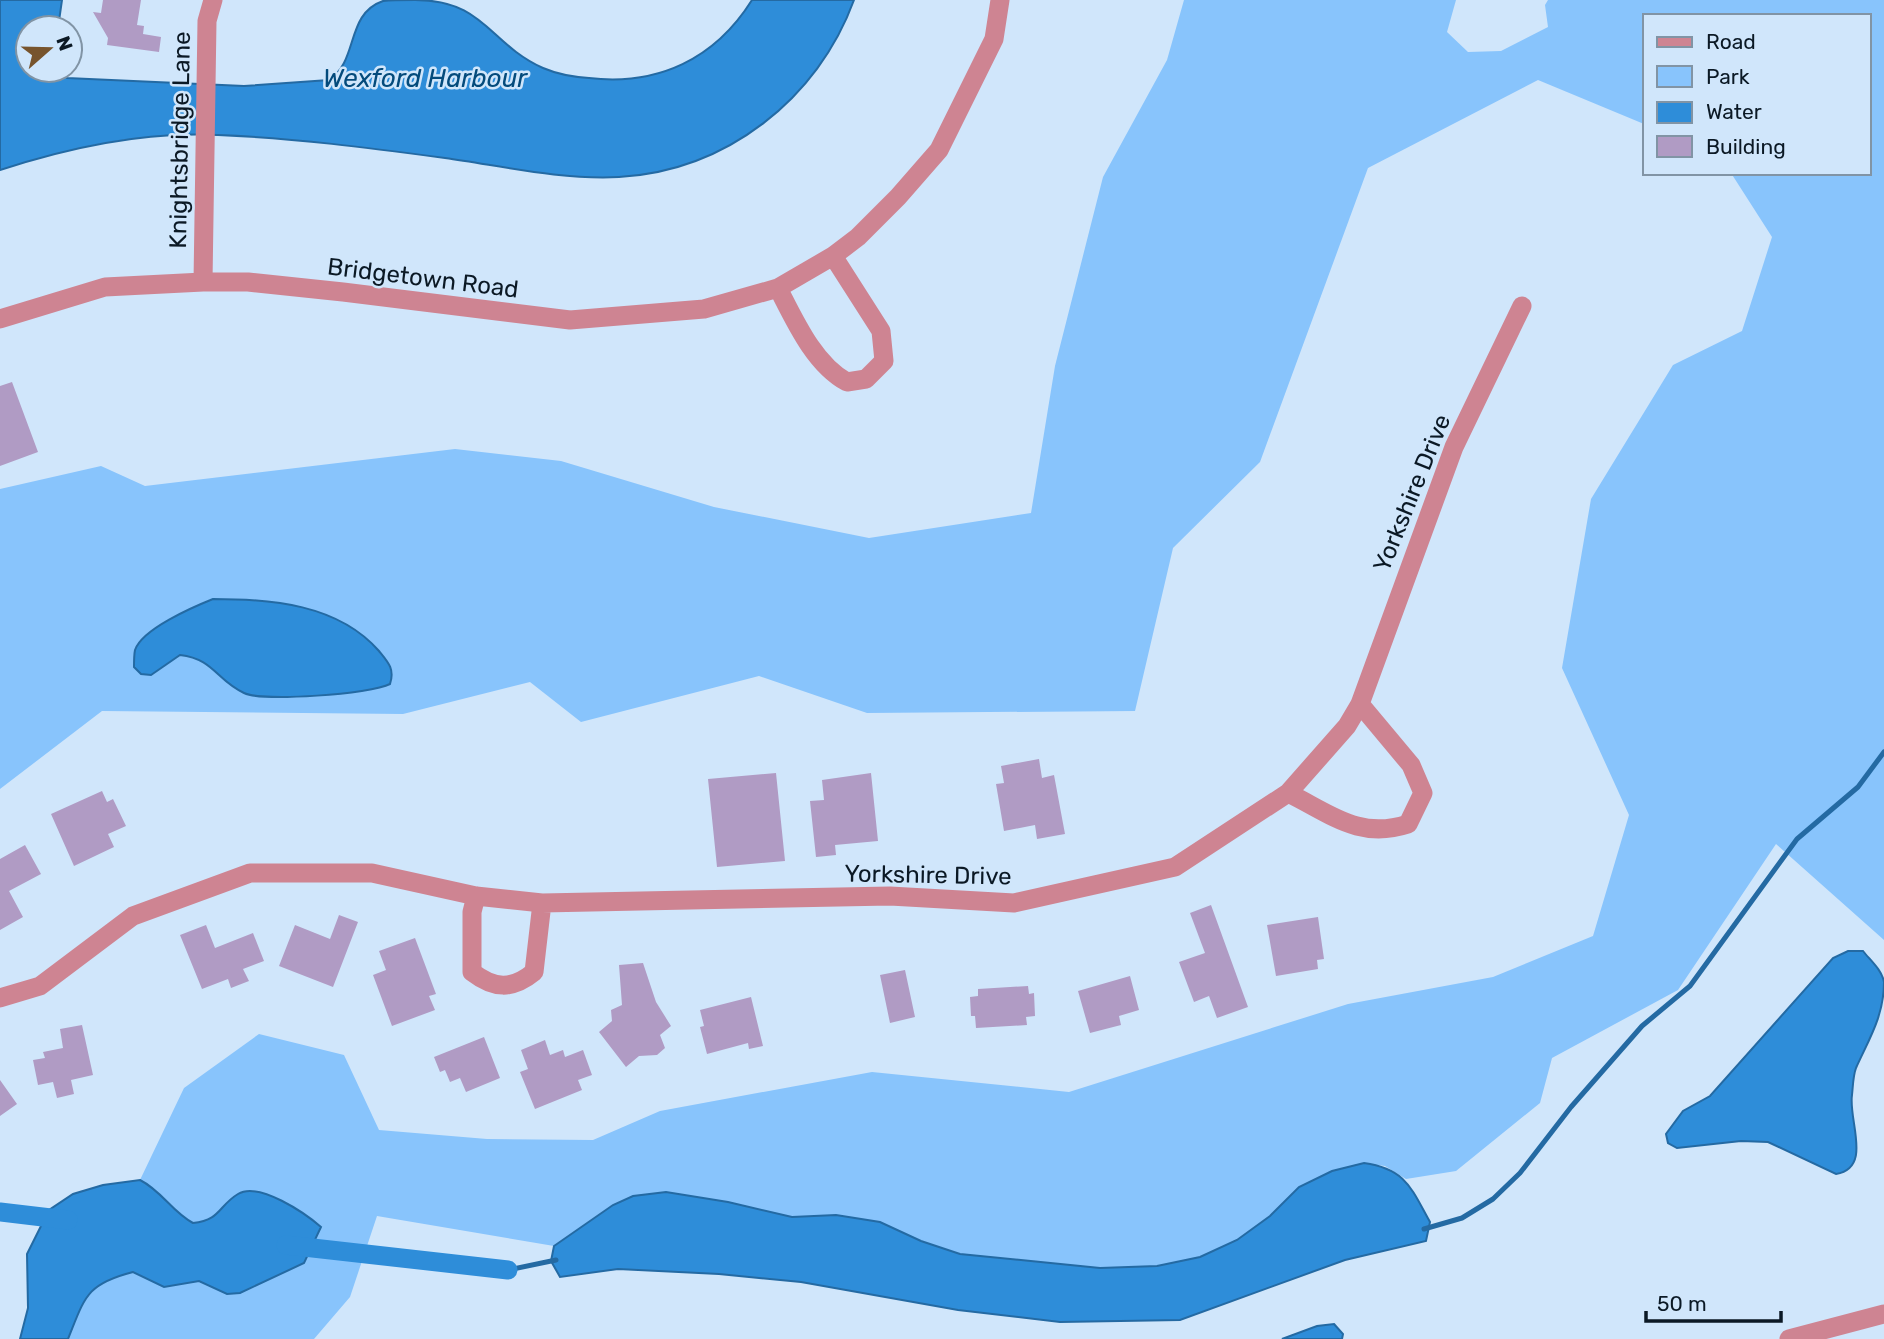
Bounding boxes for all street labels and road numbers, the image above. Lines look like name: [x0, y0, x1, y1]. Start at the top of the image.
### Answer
street label: Knightsbridge Lane: [164, 31, 196, 249]
street label: Bridgetown Road: [326, 252, 520, 304]
street label: Yorkshire Drive: [1368, 410, 1456, 576]
street label: Yorkshire Drive: [844, 860, 1012, 890]

